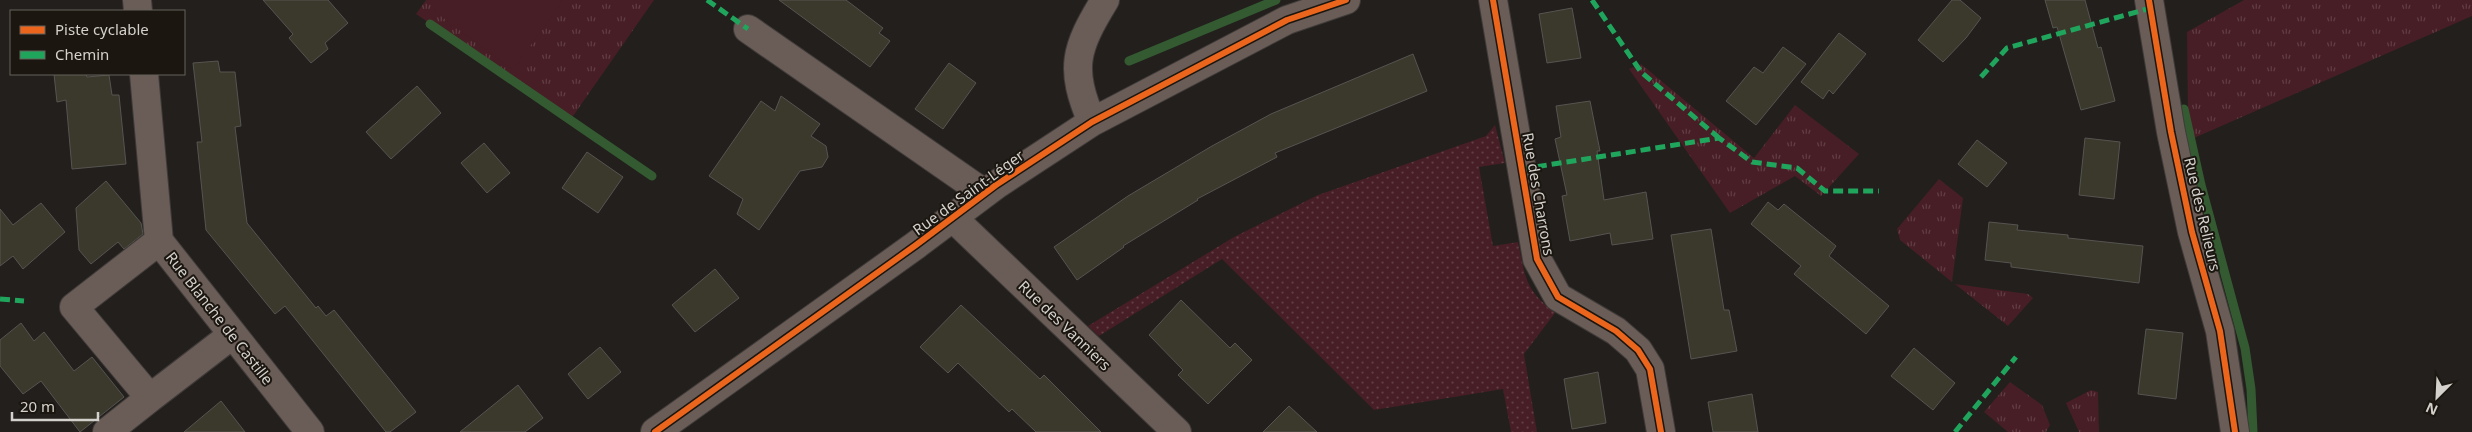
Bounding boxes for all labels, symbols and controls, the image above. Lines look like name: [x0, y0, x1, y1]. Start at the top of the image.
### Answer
legend: [10, 10, 185, 75]
text: Piste cyclable: [55, 19, 149, 39]
text: Chemin: [55, 44, 109, 64]
street label: Rue des Charrons: [1518, 131, 1560, 257]
street label: Rue de Saint-Léger: [908, 145, 1028, 239]
street label: Rue des Relieurs: [2180, 155, 2226, 273]
street label: Rue Blanche de Castille: [162, 248, 278, 388]
street label: Rue des Vanniers: [1014, 276, 1116, 374]
north arrow: [2412, 372, 2462, 422]
scale bar: [12, 390, 99, 422]
text: 20 m: [20, 396, 55, 416]
text: N: [2422, 398, 2441, 420]

